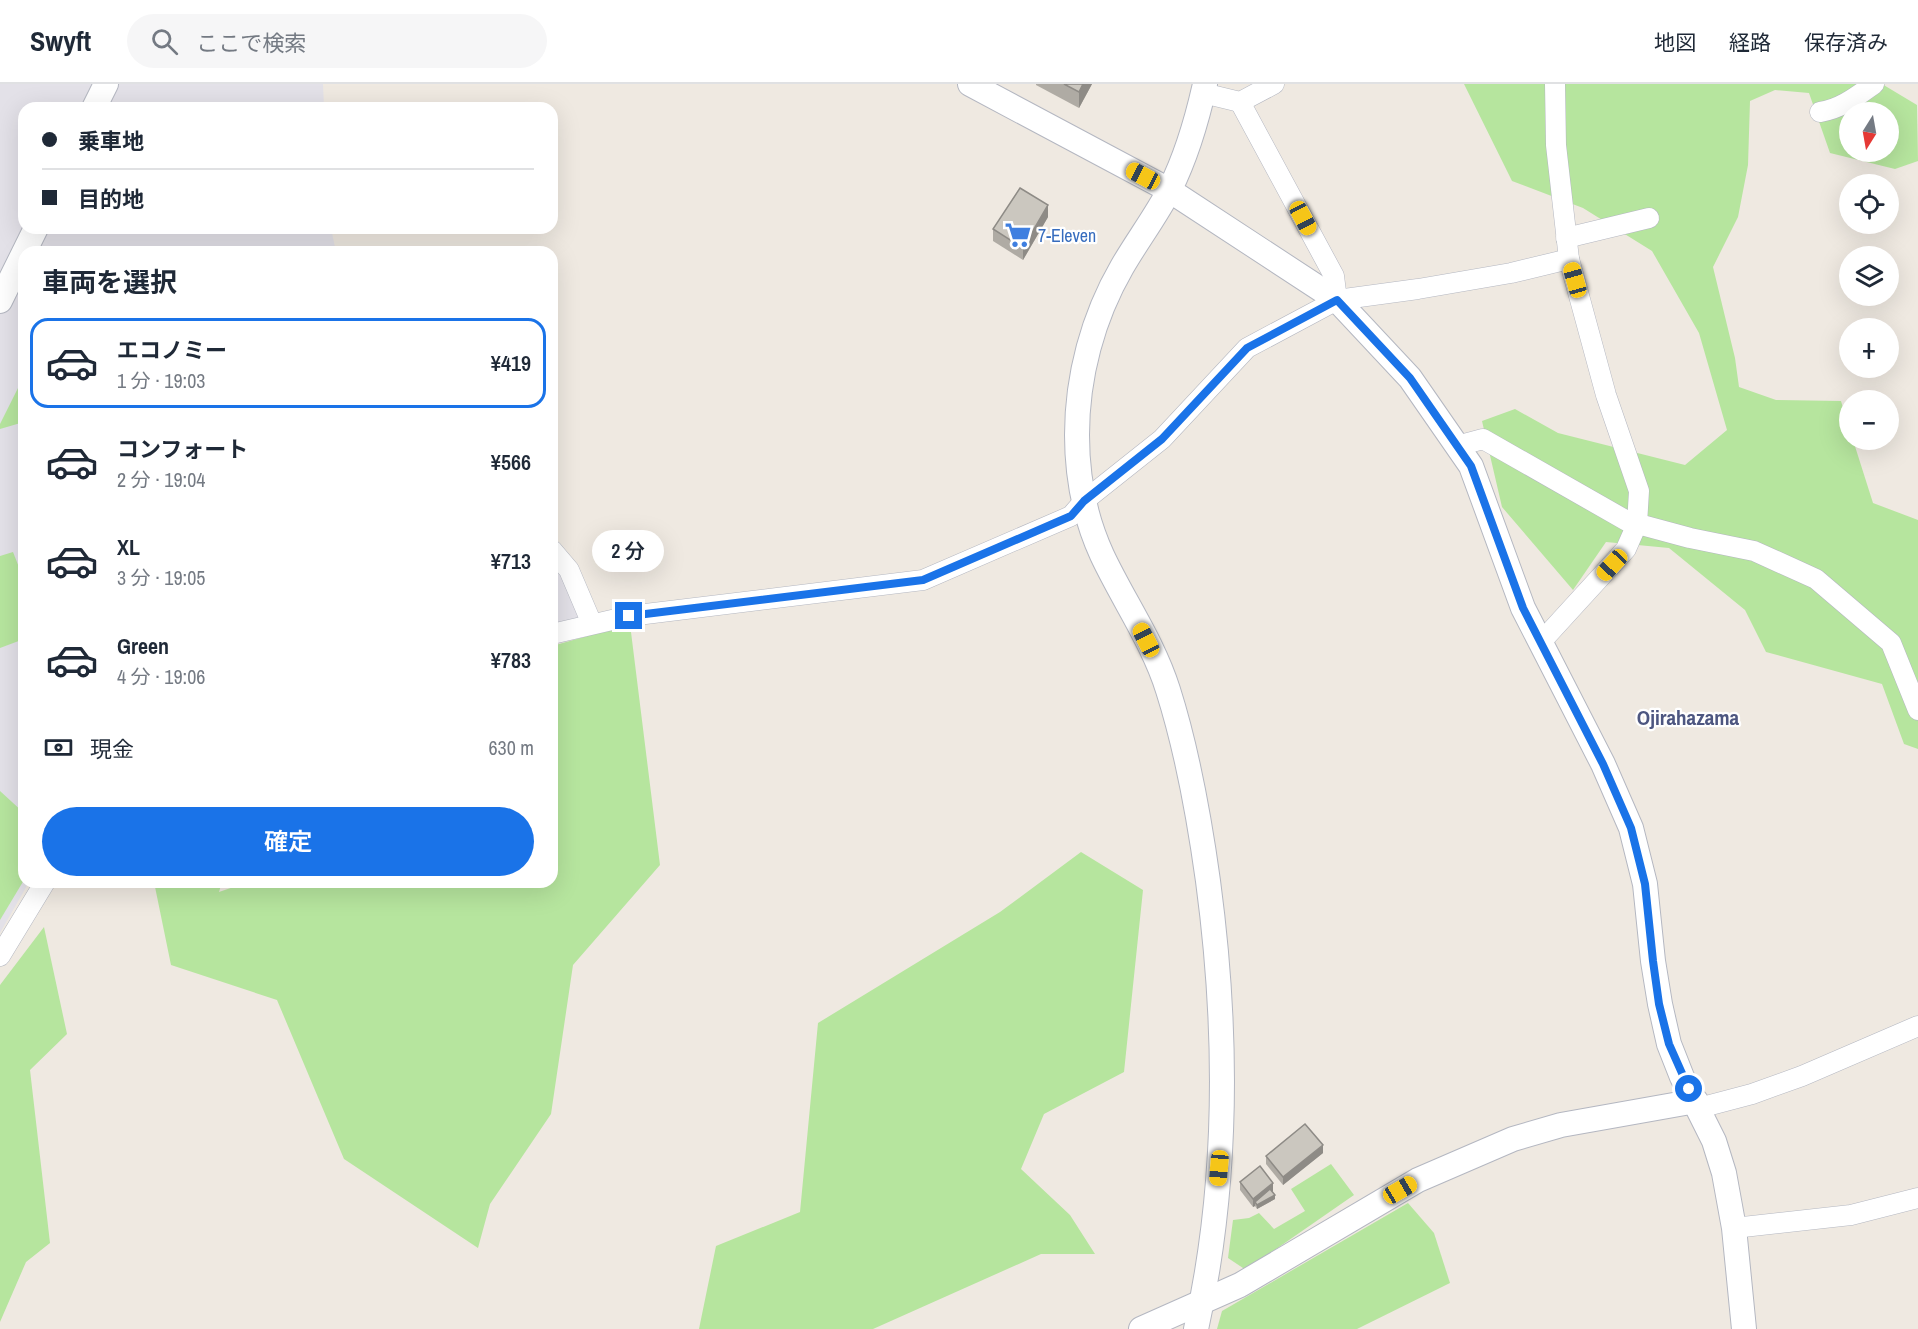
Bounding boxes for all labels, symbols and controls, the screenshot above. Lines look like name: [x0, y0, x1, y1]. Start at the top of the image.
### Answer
search box: [127, 14, 547, 68]
text: Swyft: [30, 22, 91, 60]
icon: search: [148, 25, 181, 58]
text: ここで検索: [196, 28, 306, 58]
text: 地図: [1654, 28, 1696, 57]
text: 経路: [1729, 28, 1771, 57]
text: 保存済み: [1804, 28, 1888, 57]
north arrow: [1839, 102, 1899, 162]
map controls: [1839, 102, 1899, 450]
text: 乗車地: [78, 126, 144, 156]
car: [1123, 160, 1163, 192]
button: locate: [1839, 174, 1899, 234]
text: 目的地: [78, 184, 144, 214]
car: [1287, 198, 1319, 238]
supermarket icon: 7-Eleven: [1003, 220, 1033, 250]
place label: 7-Eleven: [1038, 223, 1096, 248]
button: layers: [1839, 246, 1899, 306]
car: [1561, 260, 1589, 300]
text: 車両を選択: [42, 264, 177, 300]
button: +: [1839, 318, 1899, 378]
text: エコノミー: [117, 335, 227, 365]
icon: car: [45, 336, 99, 390]
text: ¥419: [491, 348, 531, 378]
text: 1 分 · 19:03: [117, 367, 205, 394]
button: −: [1839, 390, 1899, 450]
text: コンフォート: [117, 434, 248, 464]
icon: car: [45, 435, 99, 489]
text: ¥566: [491, 447, 531, 477]
text: 2 分 · 19:04: [117, 466, 205, 493]
callout: 2 分: [593, 529, 665, 571]
text: XL: [117, 532, 140, 562]
icon: car: [45, 534, 99, 588]
text: 2 分: [611, 537, 645, 564]
text: ¥713: [491, 546, 531, 576]
car: [1593, 546, 1631, 584]
text: 3 分 · 19:05: [117, 564, 205, 591]
route end: [615, 602, 642, 629]
car: [1130, 620, 1162, 660]
text: Green: [117, 631, 169, 661]
icon: car: [45, 633, 99, 687]
text: ¥783: [491, 645, 531, 675]
text: 4 分 · 19:06: [117, 663, 205, 690]
district label: Ojirahazama: [1637, 703, 1740, 732]
icon: cash: [42, 731, 75, 764]
text: 現金: [90, 734, 134, 764]
text: 630 m: [488, 734, 534, 761]
button: 確定: [42, 807, 534, 876]
route start: [1675, 1075, 1702, 1102]
car: [1208, 1149, 1230, 1187]
car: [1380, 1173, 1420, 1207]

